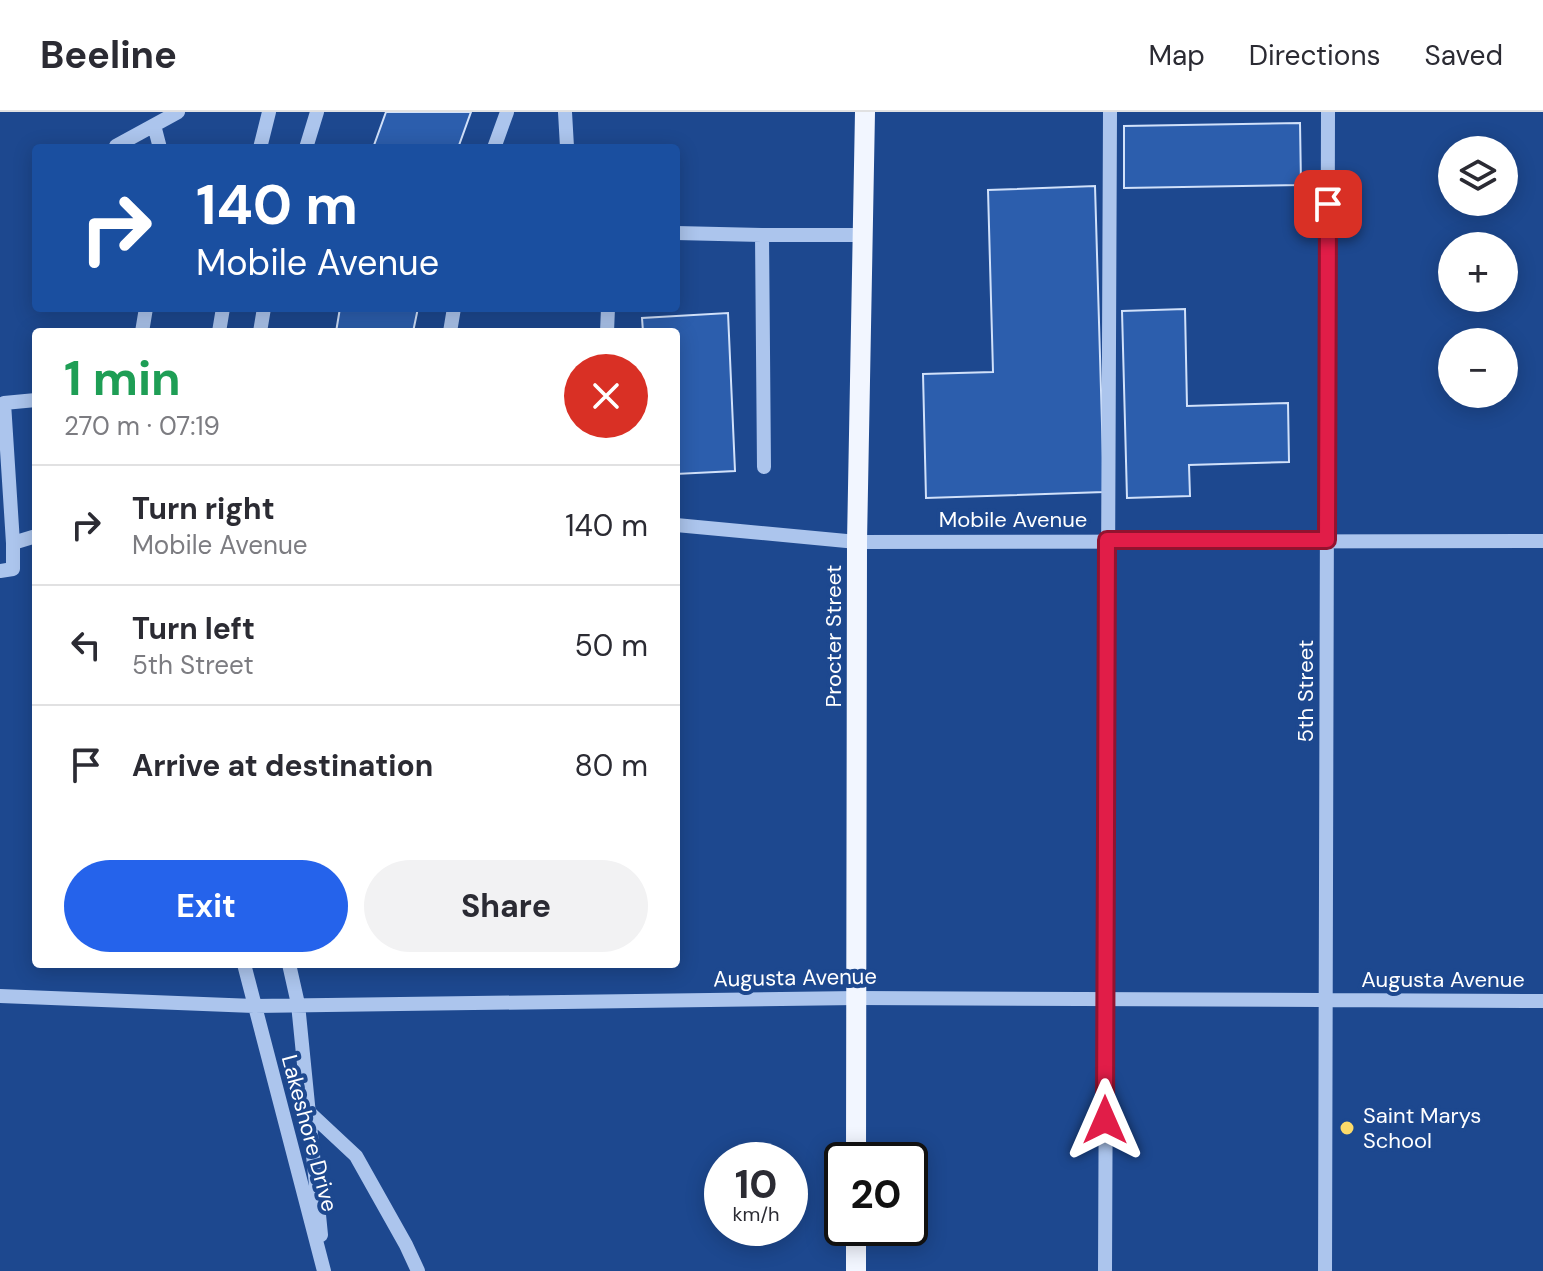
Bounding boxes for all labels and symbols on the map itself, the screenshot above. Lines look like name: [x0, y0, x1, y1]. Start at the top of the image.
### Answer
pin: [1294, 170, 1362, 238]
street label: Mobile Avenue: [939, 505, 1087, 534]
street label: Procter Street: [819, 565, 848, 707]
street label: 5th Street: [1291, 640, 1320, 742]
street label: Augusta Avenue: [713, 962, 877, 993]
street label: Augusta Avenue: [1361, 965, 1525, 994]
street label: Lakeshore Drive: [275, 1051, 344, 1215]
position arrow: [1063, 1078, 1147, 1162]
place label: Saint Marys School: [1363, 1101, 1481, 1155]
marker: Saint Marys School: [1338, 1119, 1356, 1137]
speed limit sign: 20: [824, 1142, 928, 1246]

